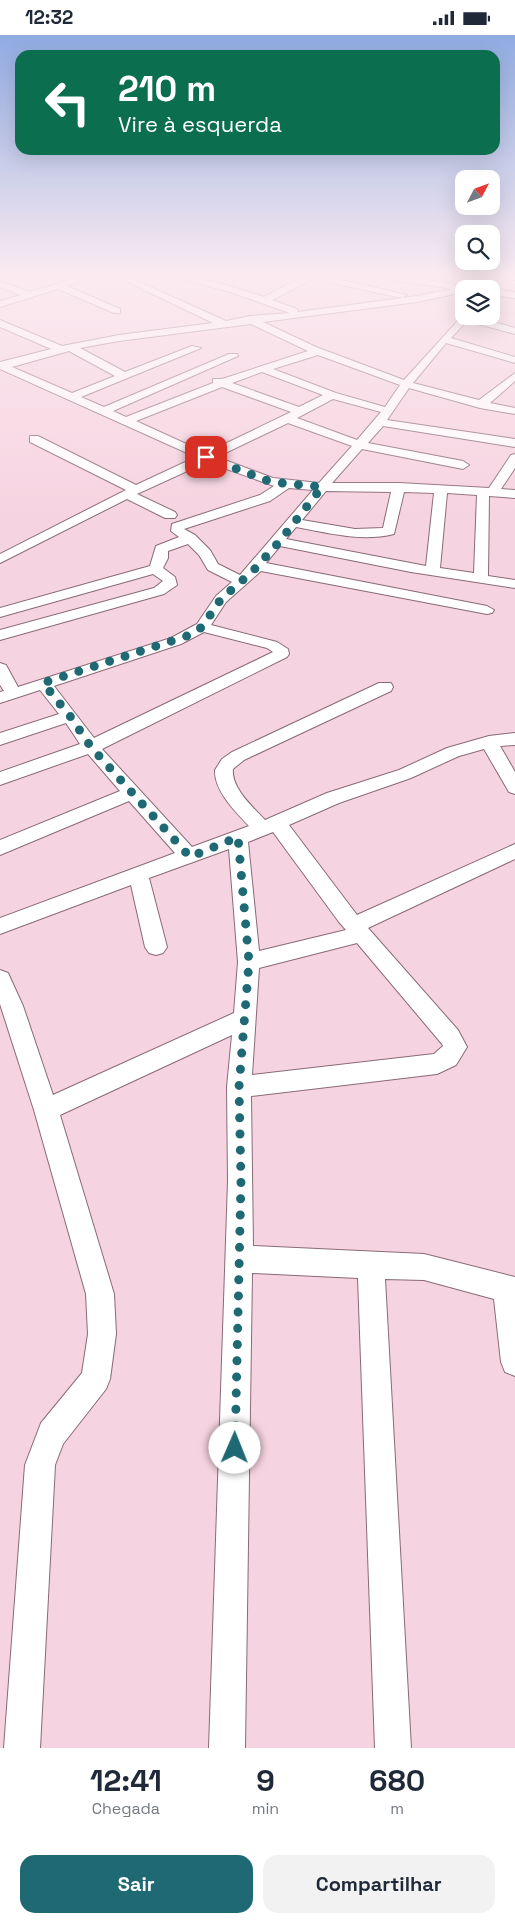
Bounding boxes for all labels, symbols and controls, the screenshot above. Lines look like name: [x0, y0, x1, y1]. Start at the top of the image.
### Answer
text: 12:32: [25, 5, 73, 30]
text: 210 m: [118, 67, 216, 111]
icon: left: [35, 70, 100, 135]
text: Vire à esquerda: [118, 110, 282, 138]
north arrow: [455, 170, 500, 215]
map controls: [455, 170, 500, 325]
button: search: [455, 225, 500, 270]
button: layers: [455, 280, 500, 325]
pin: [185, 436, 227, 478]
icon: arrive: [192, 443, 220, 471]
position arrow: [208, 1421, 260, 1473]
text: 12:41: [90, 1761, 162, 1800]
text: 9: [256, 1761, 275, 1800]
text: 680: [369, 1761, 425, 1800]
text: Chegada: [92, 1798, 160, 1819]
text: min: [252, 1798, 279, 1819]
text: m: [390, 1798, 404, 1819]
button: Sair: [20, 1855, 253, 1913]
button: Compartilhar: [263, 1855, 495, 1913]

